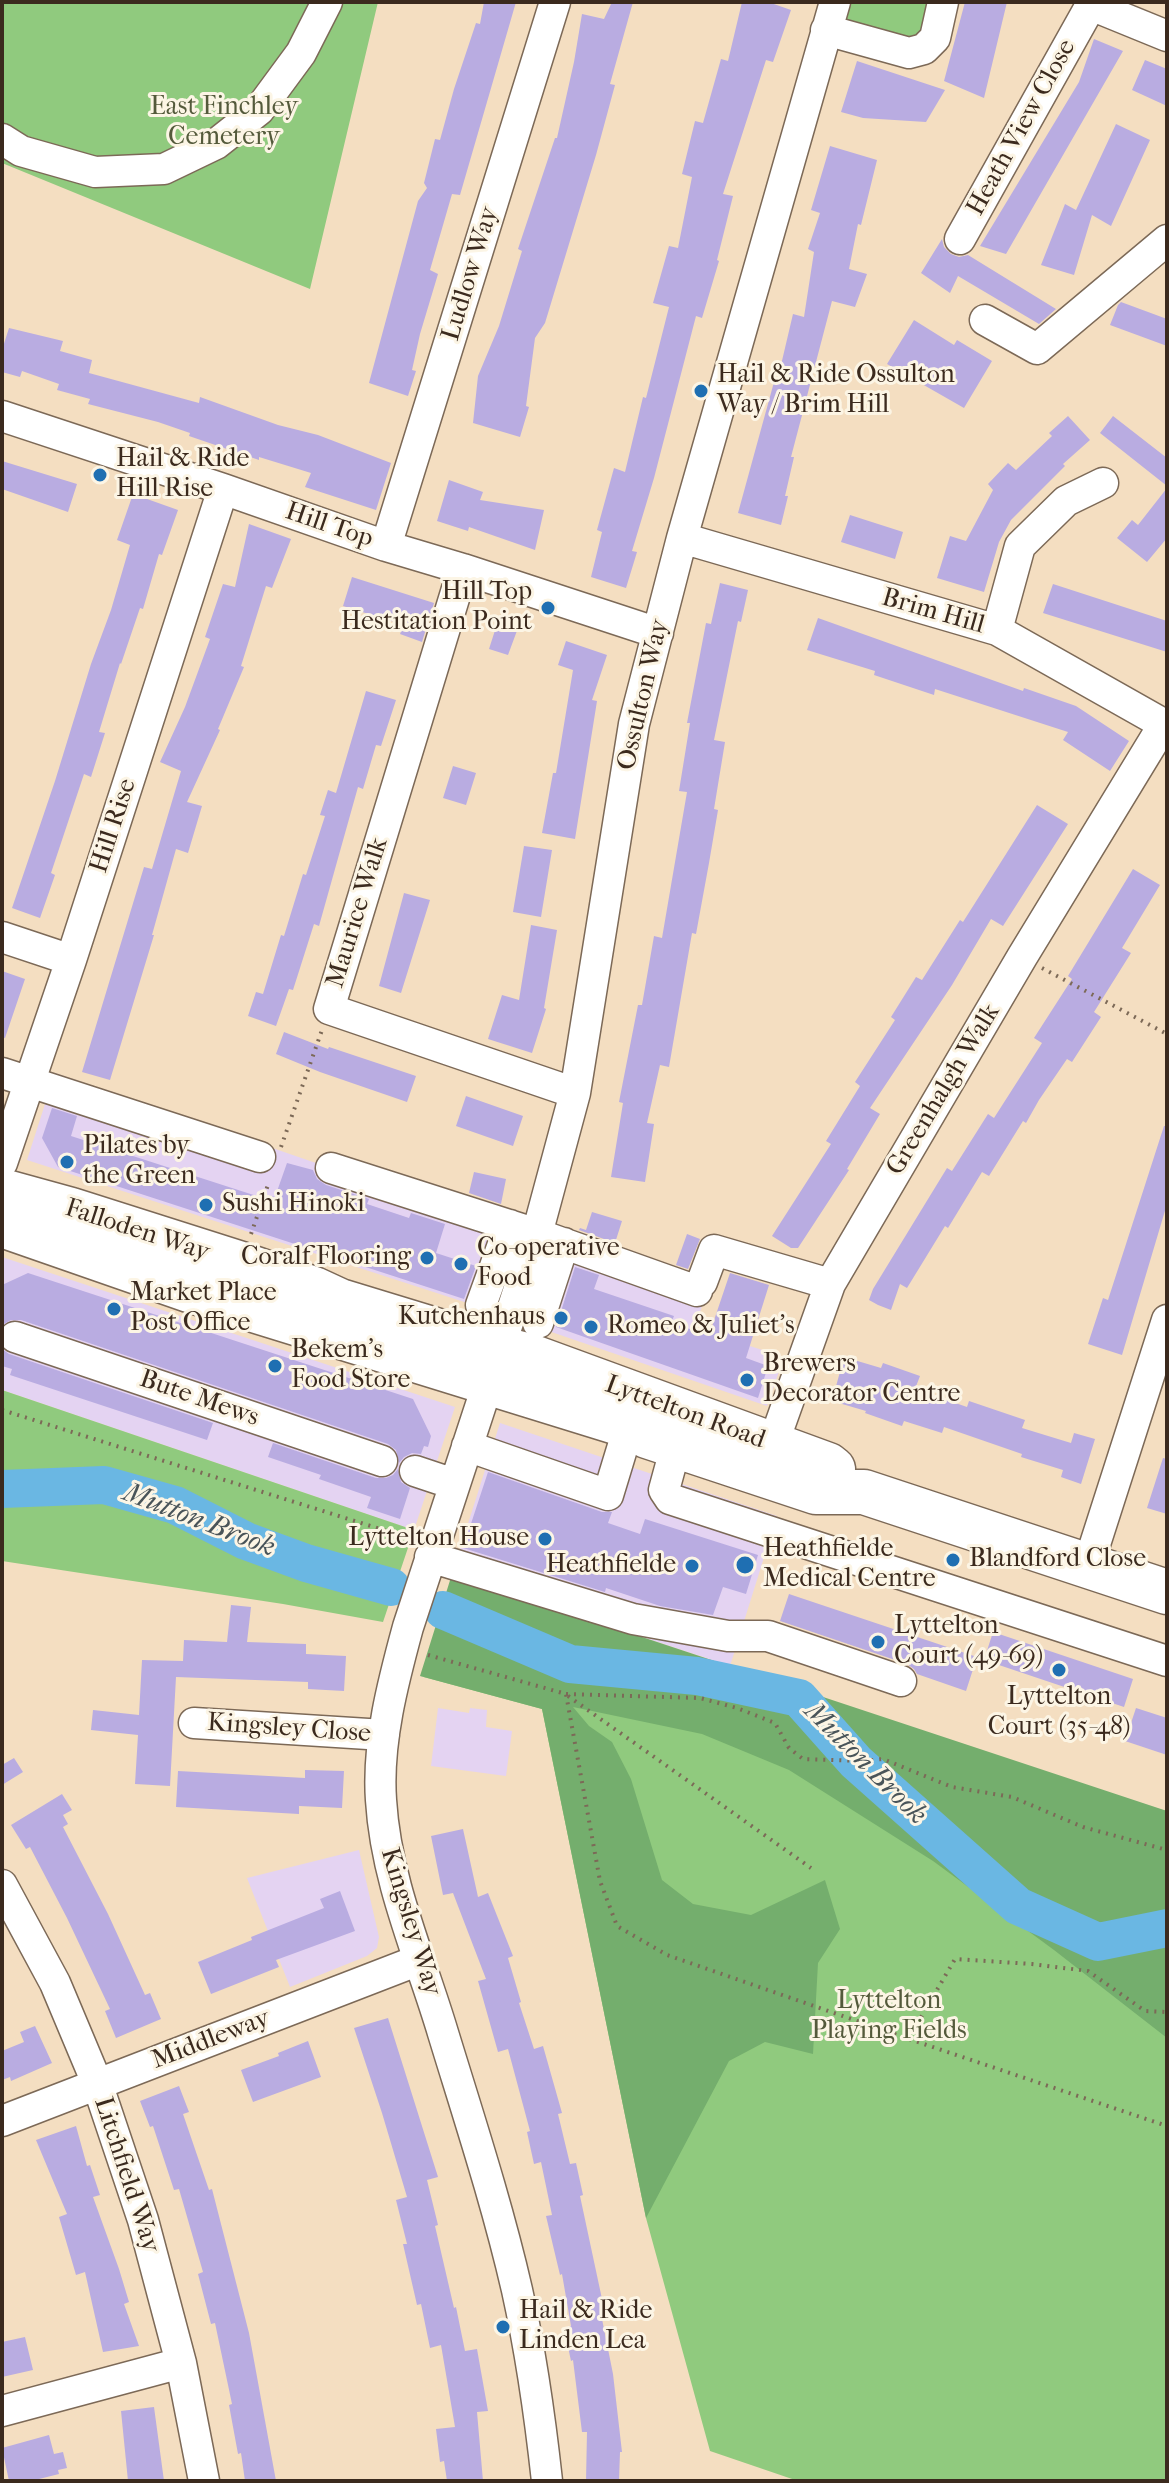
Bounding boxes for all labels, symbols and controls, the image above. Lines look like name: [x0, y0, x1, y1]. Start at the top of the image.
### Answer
street label: Heath View Close: [961, 34, 1083, 222]
park label: East Finchley Cemetery: [150, 92, 298, 154]
street label: Ludlow Way: [436, 203, 506, 345]
place label: Hail & Ride Ossulton Way / Brim Hill: [717, 360, 955, 422]
marker: Hail & Ride Ossulton Way / Brim Hill: [692, 382, 710, 400]
place label: Hail & Ride Hill Rise: [116, 444, 249, 506]
marker: Hail & Ride Hill Rise: [91, 466, 109, 484]
street label: Hill Top: [281, 496, 377, 556]
place label: Hill Top Hestitation Point: [341, 577, 532, 638]
street label: Brim Hill: [878, 582, 988, 642]
marker: Hill Top Hestitation Point: [539, 599, 557, 617]
street label: Ossulton Way: [612, 617, 676, 773]
street label: Hill Rise: [84, 775, 144, 877]
street label: Maurice Walk: [320, 834, 396, 992]
street label: Greenhalgh Walk: [881, 999, 1007, 1181]
place label: Pilates by the Green: [83, 1131, 195, 1192]
marker: Pilates by the Green: [58, 1153, 76, 1171]
place label: Sushi Hinoki: [222, 1189, 365, 1221]
street label: Falloden Way: [61, 1193, 213, 1269]
marker: Sushi Hinoki: [197, 1196, 215, 1214]
place label: Co-operative Food: [477, 1233, 620, 1294]
place label: Coralf Flooring: [241, 1242, 411, 1274]
marker: Coralf Flooring: [418, 1249, 436, 1267]
marker: Co-operative Food: [452, 1255, 470, 1273]
place label: Market Place Post Office: [130, 1278, 277, 1340]
marker: Market Place Post Office: [105, 1300, 123, 1318]
place label: Kutchenhaus: [398, 1302, 545, 1334]
marker: Kutchenhaus: [552, 1309, 570, 1327]
place label: Romeo & Juliet's: [607, 1311, 794, 1343]
marker: Romeo & Juliet's: [582, 1318, 600, 1336]
place label: Bekem's Food Store: [291, 1335, 410, 1396]
place label: Brewers Decorator Centre: [763, 1349, 960, 1410]
marker: Bekem's Food Store: [266, 1357, 284, 1375]
street label: Bute Mews: [135, 1364, 263, 1434]
street label: Lyttelton Road: [601, 1370, 769, 1456]
marker: Brewers Decorator Centre: [738, 1371, 756, 1389]
water label: Mutton Brook: [118, 1477, 280, 1565]
place label: Lyttelton House: [348, 1523, 529, 1555]
marker: Lyttelton House: [536, 1530, 554, 1548]
place label: Heathfielde Medical Centre: [763, 1534, 936, 1596]
place label: Blandford Close: [969, 1544, 1146, 1576]
place label: Heathfielde: [546, 1550, 676, 1582]
marker: Blandford Close: [944, 1551, 962, 1569]
marker: Heathfielde Medical Centre: [734, 1554, 756, 1576]
marker: Heathfielde: [683, 1557, 701, 1575]
place label: Lyttelton Court (49-69): [894, 1611, 1043, 1672]
marker: Lyttelton Court (49-69): [869, 1633, 887, 1651]
marker: Lyttelton Court (35-48): [1050, 1661, 1068, 1679]
place label: Lyttelton Court (35-48): [988, 1682, 1130, 1744]
water label: Mutton Brook: [797, 1696, 933, 1832]
street label: Kingsley Close: [206, 1708, 372, 1750]
street label: Kingsley Way: [373, 1844, 447, 2000]
park label: Lyttelton Playing Fields: [811, 1986, 967, 2048]
street label: Middleway: [148, 2003, 274, 2077]
street label: Litchfield Way: [86, 2093, 166, 2257]
place label: Hail & Ride Linden Lea: [519, 2296, 652, 2358]
marker: Hail & Ride Linden Lea: [494, 2318, 512, 2336]

